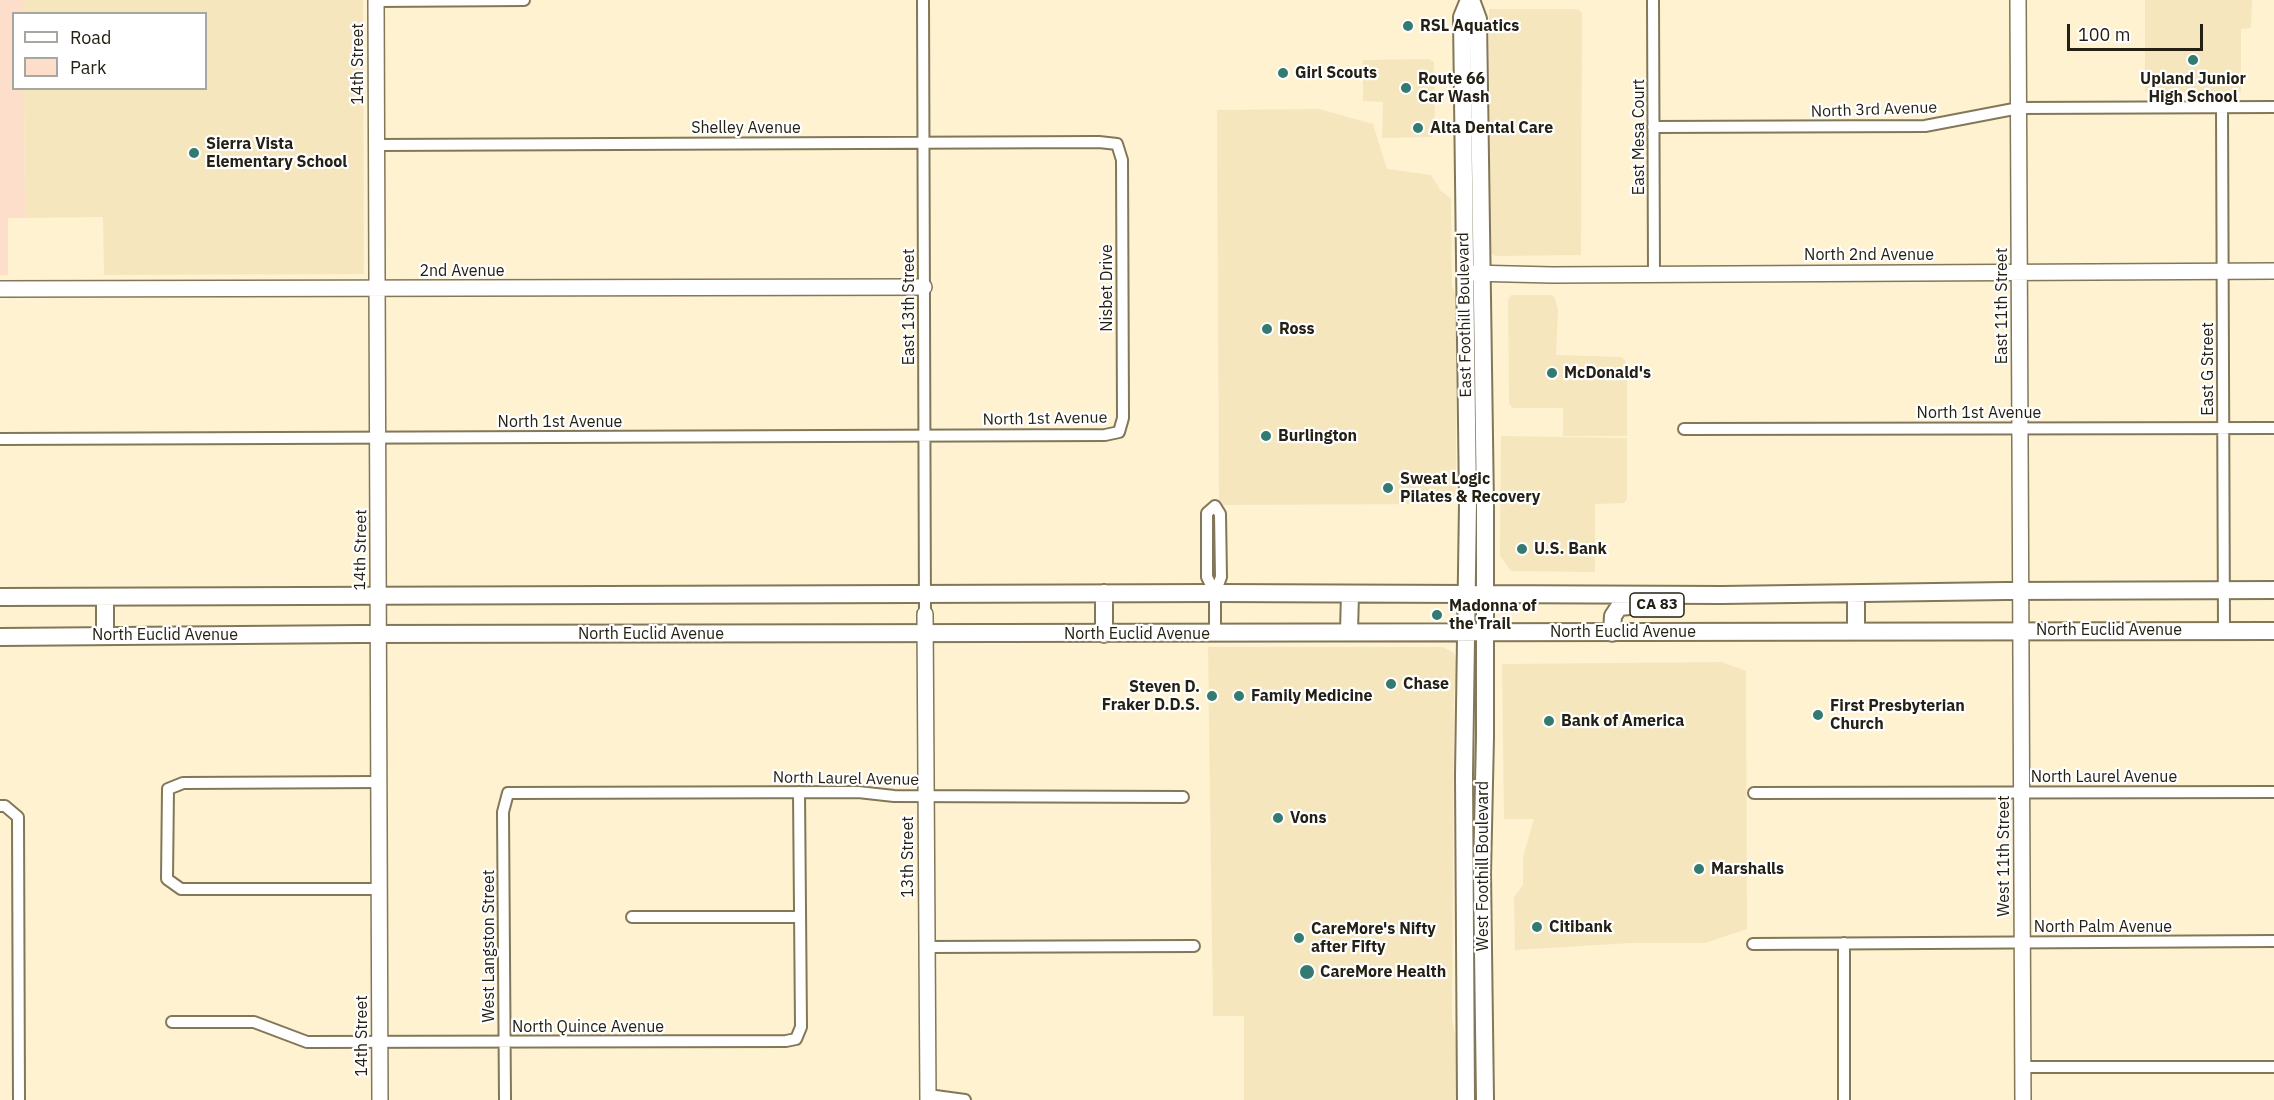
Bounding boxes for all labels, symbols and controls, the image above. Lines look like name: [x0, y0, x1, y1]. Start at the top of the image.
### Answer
legend: [12, 12, 207, 90]
scale bar: [2070, 12, 2206, 50]
place label: RSL Aquatics: [1420, 16, 1519, 36]
marker: RSL Aquatics: [1401, 19, 1415, 33]
street label: 14th Street: [348, 23, 368, 105]
text: 100 m: [2078, 23, 2130, 46]
text: Road: [70, 26, 111, 49]
marker: Upland Junior High School: [2186, 53, 2200, 67]
text: Park: [70, 56, 106, 79]
place label: Girl Scouts: [1295, 63, 1377, 83]
marker: Girl Scouts: [1276, 66, 1290, 80]
place label: Route 66 Car Wash: [1418, 69, 1490, 107]
place label: Upland Junior High School: [2140, 69, 2246, 107]
street label: East Mesa Court: [1629, 79, 1649, 195]
marker: Route 66 Car Wash: [1399, 81, 1413, 95]
street label: North 3rd Avenue: [1810, 98, 1938, 122]
street label: Shelley Avenue: [691, 118, 801, 138]
place label: Alta Dental Care: [1430, 118, 1553, 138]
marker: Alta Dental Care: [1411, 121, 1425, 135]
place label: Sierra Vista Elementary School: [206, 134, 347, 172]
marker: Sierra Vista Elementary School: [187, 146, 201, 160]
street label: East Foothill Boulevard: [1454, 232, 1476, 398]
street label: Nisbet Drive: [1097, 244, 1117, 332]
street label: North 2nd Avenue: [1804, 245, 1934, 265]
street label: East 11th Street: [1992, 248, 2012, 364]
street label: East 13th Street: [899, 249, 919, 365]
street label: 2nd Avenue: [419, 261, 505, 281]
place label: Ross: [1279, 319, 1315, 339]
marker: Ross: [1260, 322, 1274, 336]
street label: East G Street: [2198, 322, 2218, 416]
place label: McDonald's: [1564, 363, 1651, 383]
marker: McDonald's: [1545, 366, 1559, 380]
street label: North 1st Avenue: [1917, 403, 2041, 423]
street label: North 1st Avenue: [982, 408, 1108, 430]
street label: North 1st Avenue: [498, 412, 622, 432]
place label: Burlington: [1278, 426, 1357, 446]
marker: Burlington: [1259, 429, 1273, 443]
place label: Sweat Logic Pilates & Recovery: [1400, 469, 1540, 507]
marker: Sweat Logic Pilates & Recovery: [1381, 481, 1395, 495]
street label: 14th Street: [351, 509, 371, 591]
place label: U.S. Bank: [1534, 539, 1607, 559]
marker: U.S. Bank: [1515, 542, 1529, 556]
road number: CA 83: [1630, 593, 1684, 617]
place label: Madonna of the Trail: [1449, 596, 1537, 634]
marker: Madonna of the Trail: [1430, 608, 1444, 622]
street label: North Euclid Avenue: [2036, 620, 2182, 640]
street label: North Euclid Avenue: [1550, 622, 1696, 642]
street label: North Euclid Avenue: [578, 624, 724, 644]
street label: North Euclid Avenue: [1064, 624, 1210, 644]
street label: North Euclid Avenue: [92, 625, 238, 645]
place label: Chase: [1403, 674, 1449, 694]
place label: Steven D. Fraker D.D.S.: [1102, 677, 1200, 715]
marker: Chase: [1384, 677, 1398, 691]
place label: Family Medicine: [1251, 686, 1373, 706]
marker: Steven D. Fraker D.D.S.: [1205, 689, 1219, 703]
marker: Family Medicine: [1232, 689, 1246, 703]
place label: First Presbyterian Church: [1830, 696, 1965, 734]
marker: First Presbyterian Church: [1811, 708, 1825, 722]
place label: Bank of America: [1561, 711, 1684, 731]
marker: Bank of America: [1542, 714, 1556, 728]
street label: North Laurel Avenue: [2031, 767, 2177, 787]
street label: North Laurel Avenue: [773, 768, 919, 790]
street label: West Foothill Boulevard: [1473, 781, 1493, 951]
street label: West 11th Street: [1994, 795, 2014, 917]
place label: Vons: [1290, 808, 1326, 828]
marker: Vons: [1271, 811, 1285, 825]
street label: 13th Street: [898, 816, 918, 898]
place label: Marshalls: [1711, 859, 1784, 879]
marker: Marshalls: [1692, 862, 1706, 876]
street label: West Langston Street: [479, 870, 499, 1022]
place label: Citibank: [1549, 917, 1612, 937]
street label: North Palm Avenue: [2034, 917, 2172, 937]
place label: CareMore's Nifty after Fifty: [1311, 919, 1436, 957]
marker: Citibank: [1530, 920, 1544, 934]
marker: CareMore's Nifty after Fifty: [1292, 931, 1306, 945]
place label: CareMore Health: [1320, 962, 1446, 982]
marker: CareMore Health: [1298, 963, 1316, 981]
street label: 14th Street: [352, 995, 372, 1077]
street label: North Quince Avenue: [512, 1017, 664, 1037]

